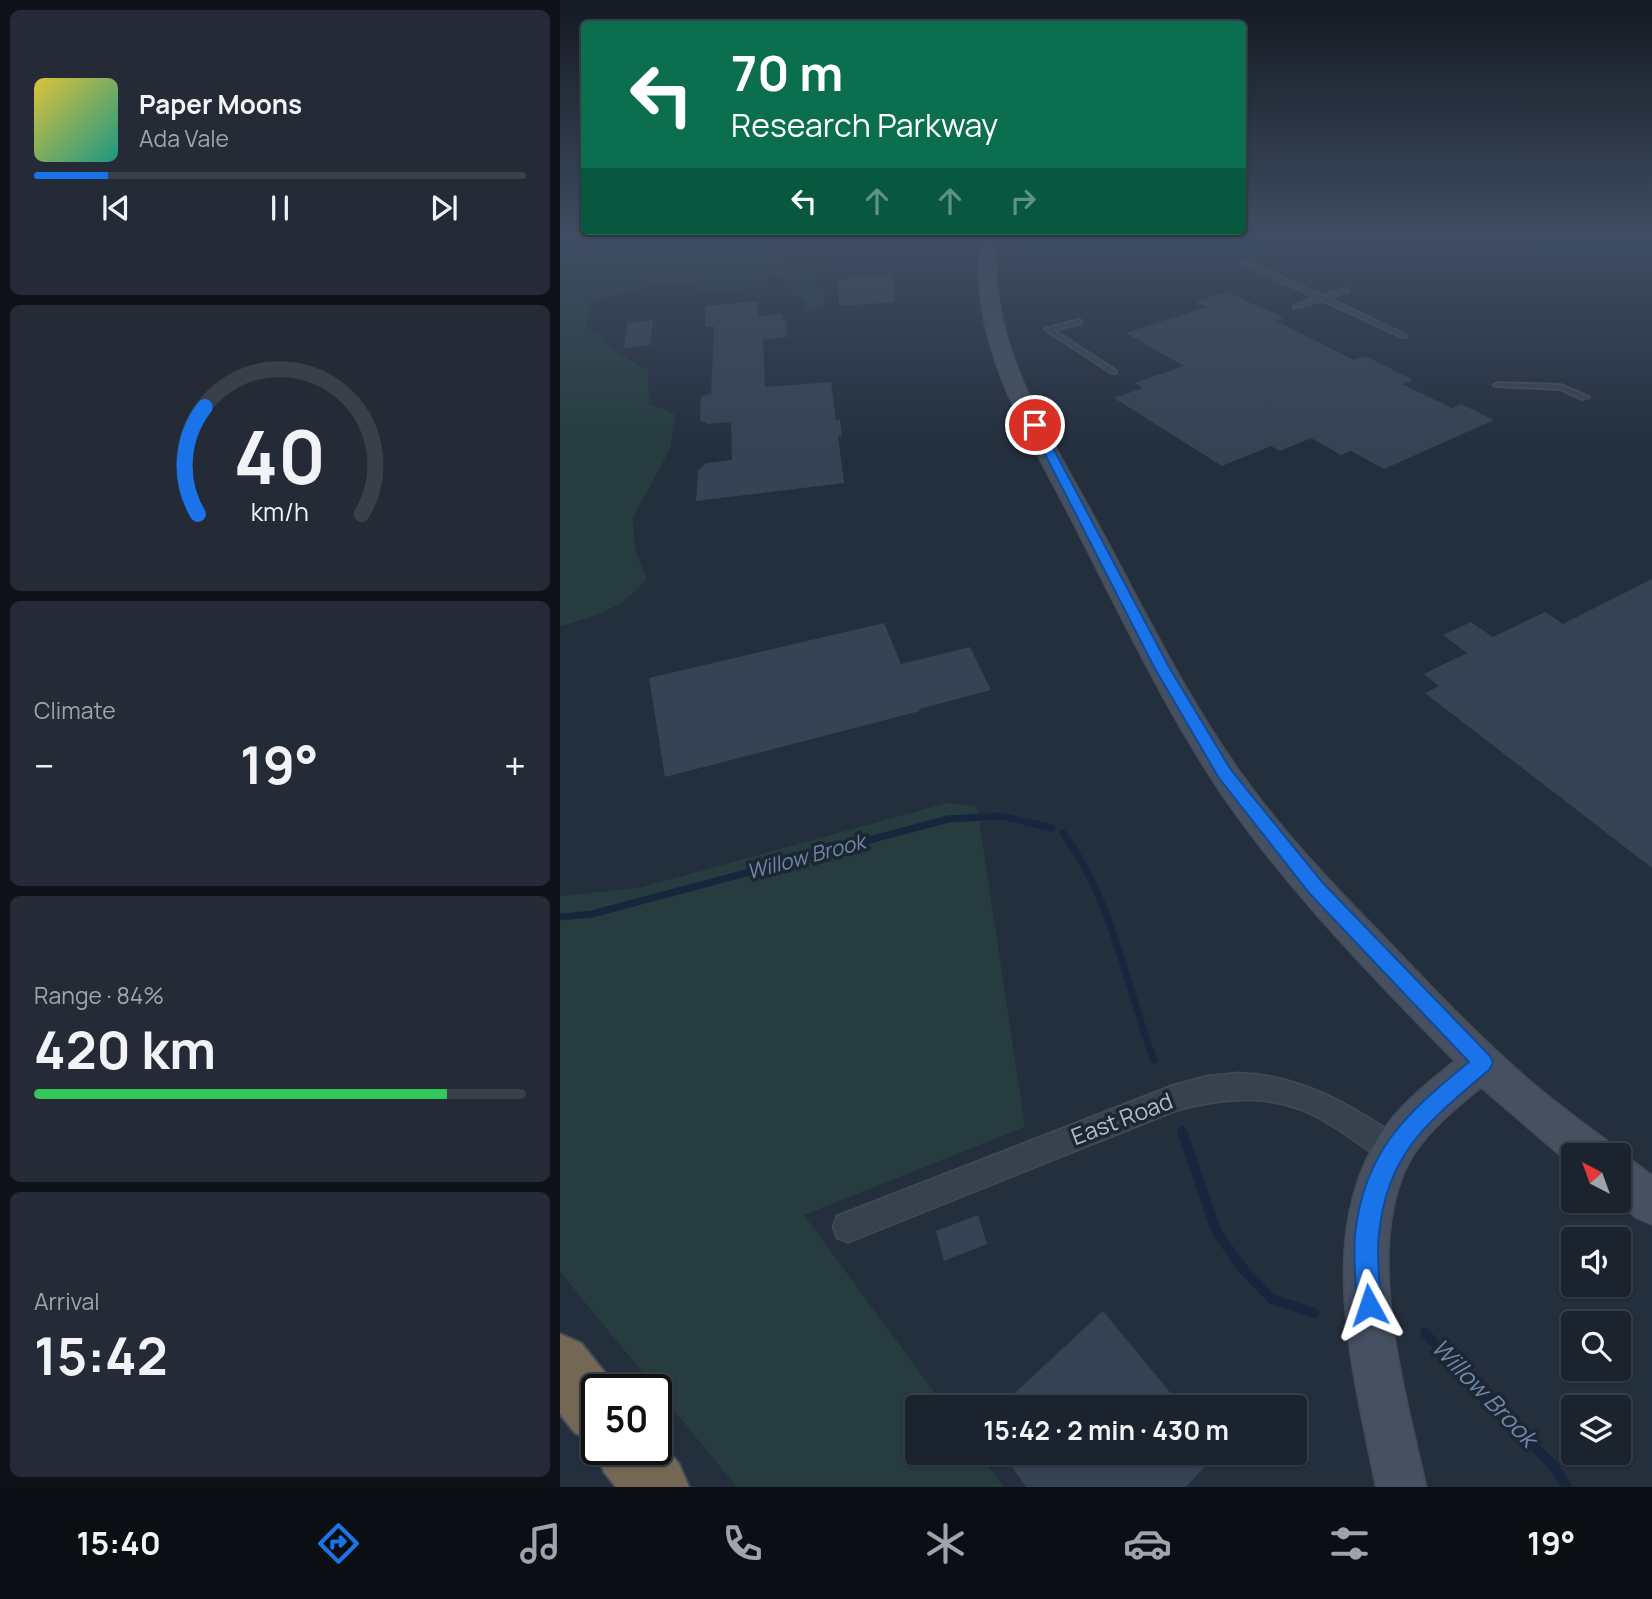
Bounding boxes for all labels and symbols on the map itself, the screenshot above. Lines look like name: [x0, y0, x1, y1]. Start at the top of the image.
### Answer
pin: [1005, 395, 1065, 455]
water label: Willow Brook: [743, 826, 871, 885]
street label: East Road: [1066, 1084, 1177, 1152]
north arrow: [1561, 1143, 1631, 1213]
position arrow: [1332, 1268, 1406, 1342]
water label: Willow Brook: [1425, 1330, 1547, 1456]
speed limit sign: 50: [581, 1374, 672, 1465]

